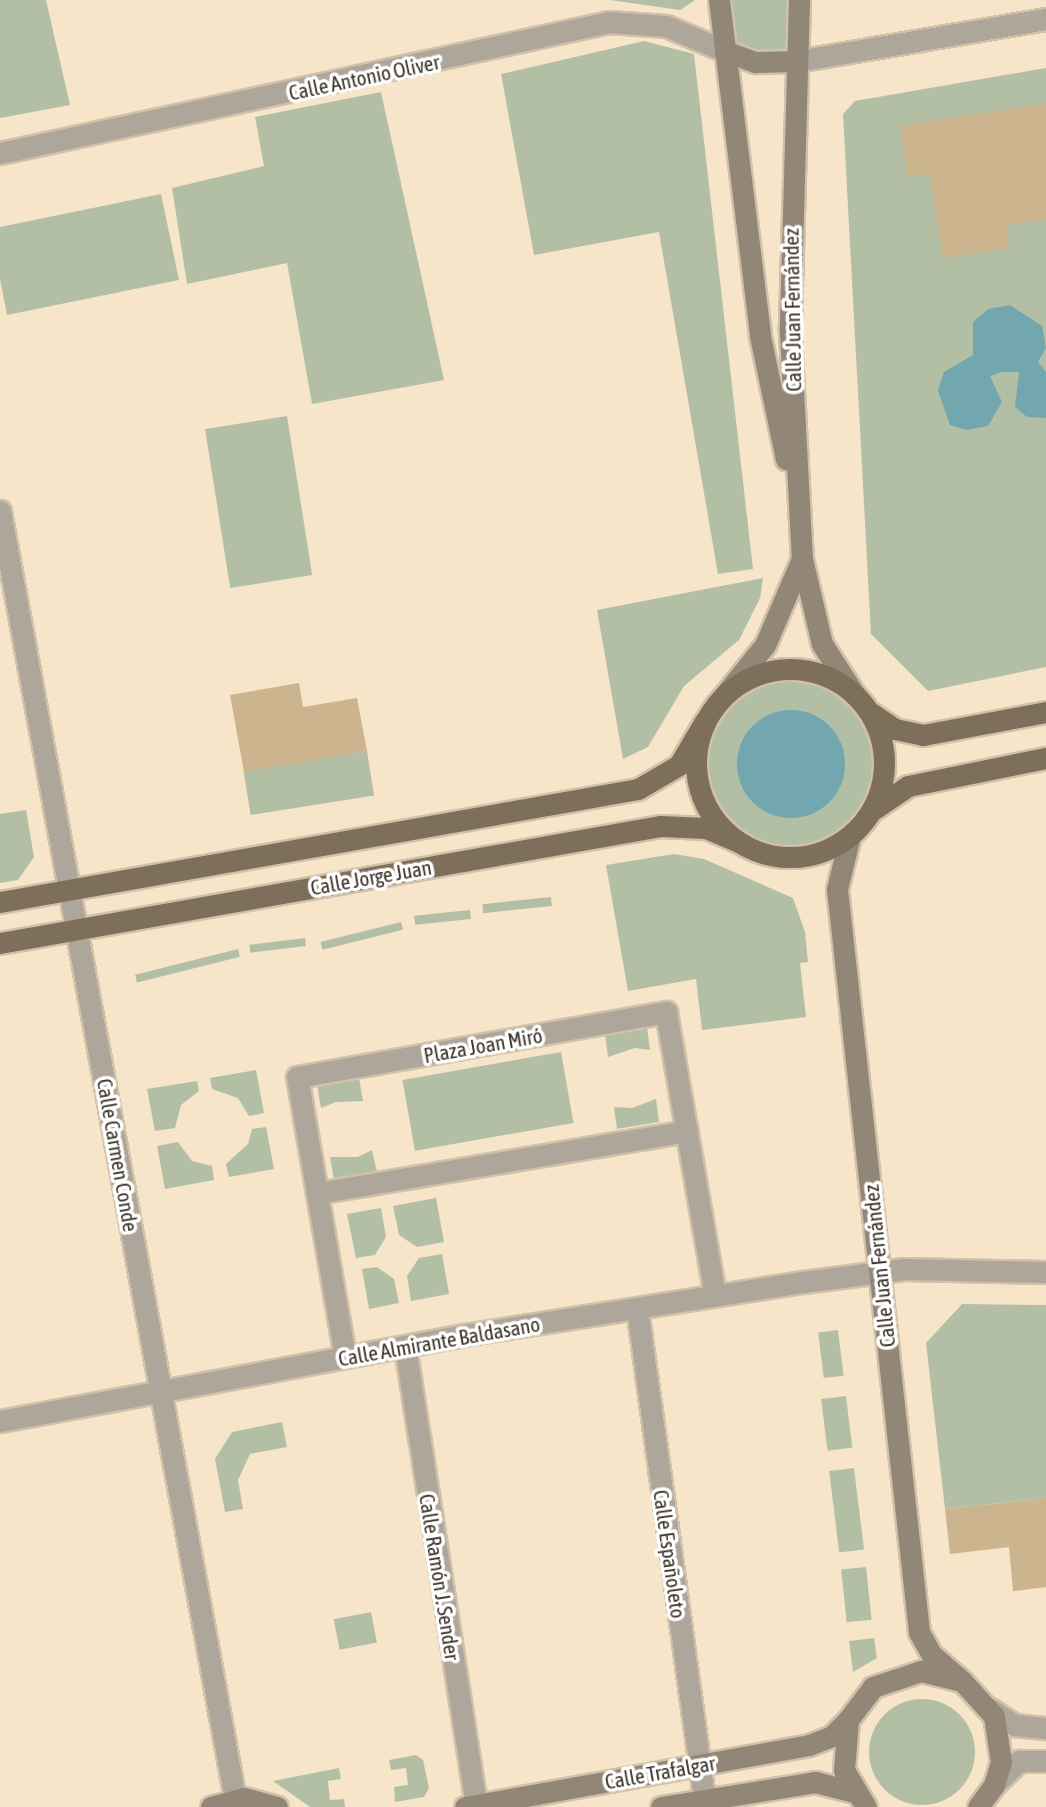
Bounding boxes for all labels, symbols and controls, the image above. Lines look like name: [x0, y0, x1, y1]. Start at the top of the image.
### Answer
street label: Calle Antonio Oliver: [286, 49, 442, 105]
street label: Calle Juan Fernández: [778, 228, 806, 392]
street label: Calle Jorge Juan: [308, 854, 434, 900]
street label: Plaza Joan Miró: [422, 1022, 544, 1068]
street label: Calle Carmen Conde: [92, 1077, 144, 1233]
street label: Calle Juan Fernández: [858, 1184, 900, 1348]
street label: Calle Almirante Baldasano: [336, 1311, 542, 1371]
street label: Calle Españoleto: [649, 1488, 691, 1620]
street label: Calle Ramón J. Sender: [414, 1492, 466, 1662]
street label: Calle Trafalgar: [603, 1750, 717, 1794]

